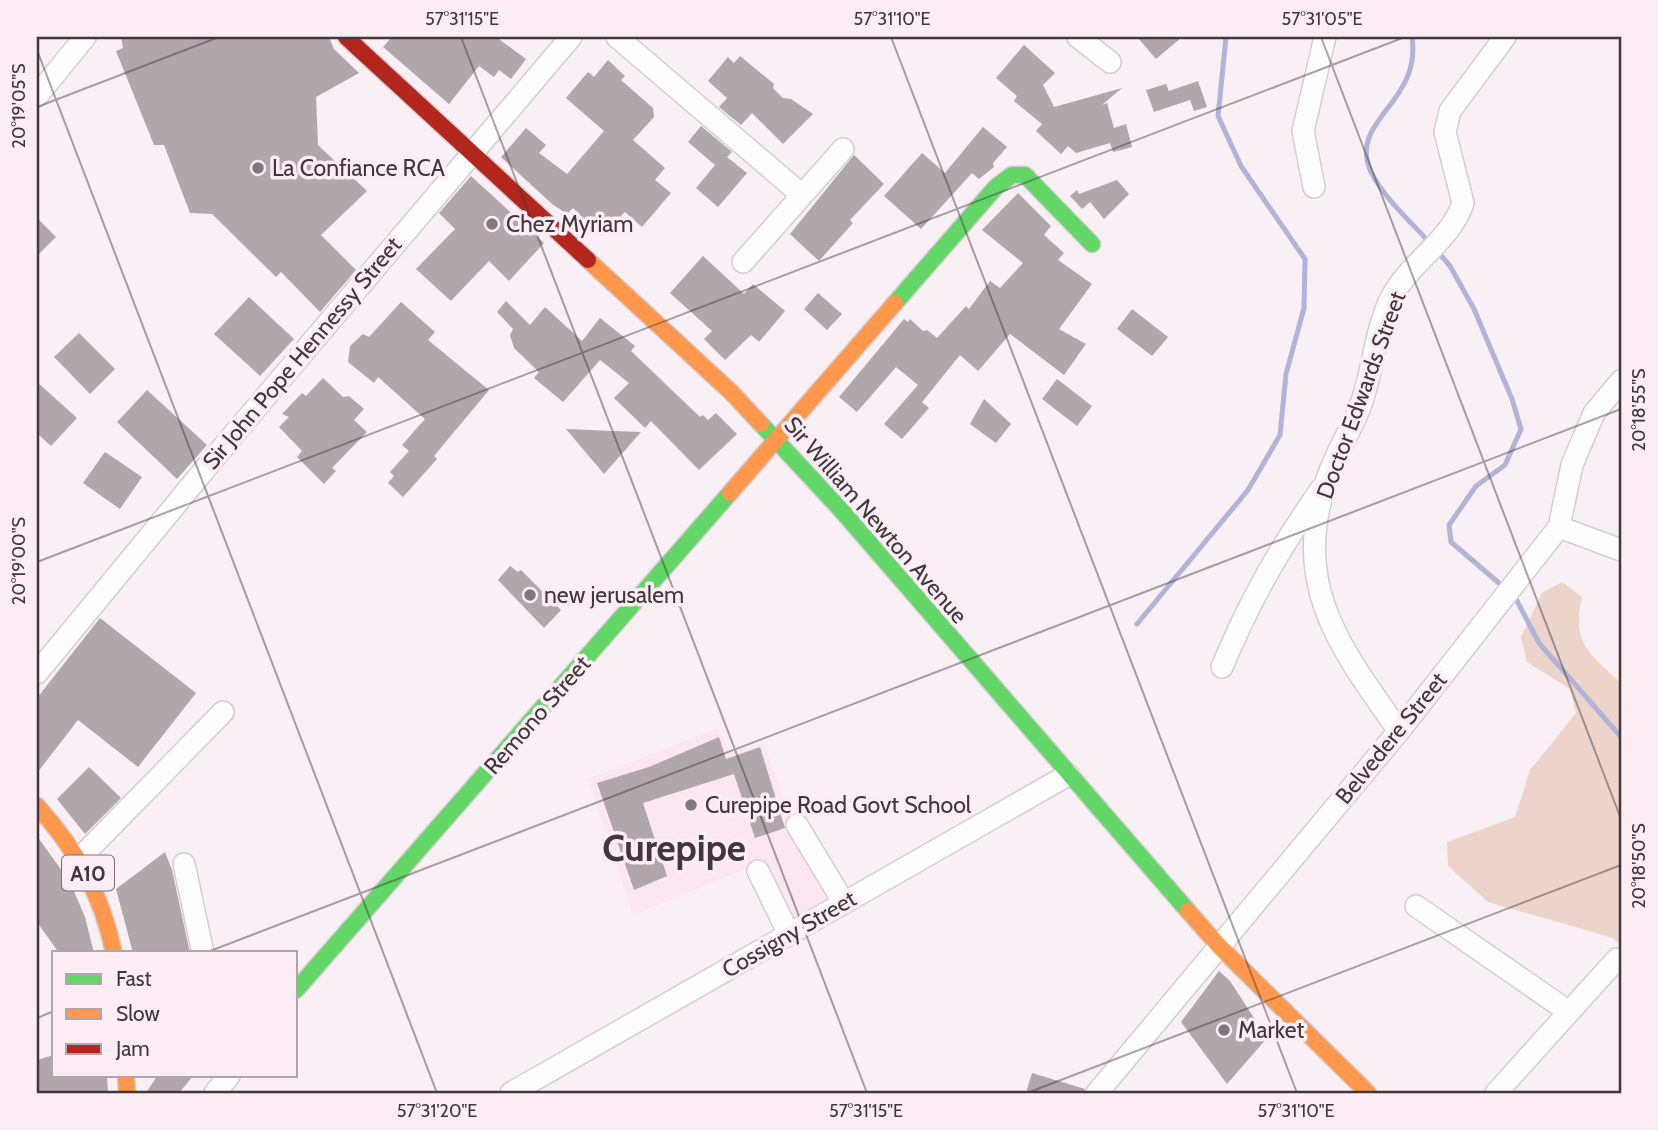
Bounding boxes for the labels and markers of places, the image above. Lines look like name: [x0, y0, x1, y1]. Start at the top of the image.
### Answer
place label: La Confiance RCA: [272, 154, 445, 182]
marker: La Confiance RCA: [250, 160, 266, 176]
place label: Chez Myriam: [506, 210, 634, 238]
marker: Chez Myriam: [484, 216, 500, 232]
place label: new jerusalem: [544, 581, 684, 609]
marker: new jerusalem: [522, 587, 538, 603]
place label: Curepipe Road Govt School: [705, 791, 972, 819]
marker: Curepipe Road Govt School: [683, 797, 699, 813]
place label: Market: [1238, 1016, 1304, 1044]
marker: Market: [1216, 1022, 1232, 1038]

